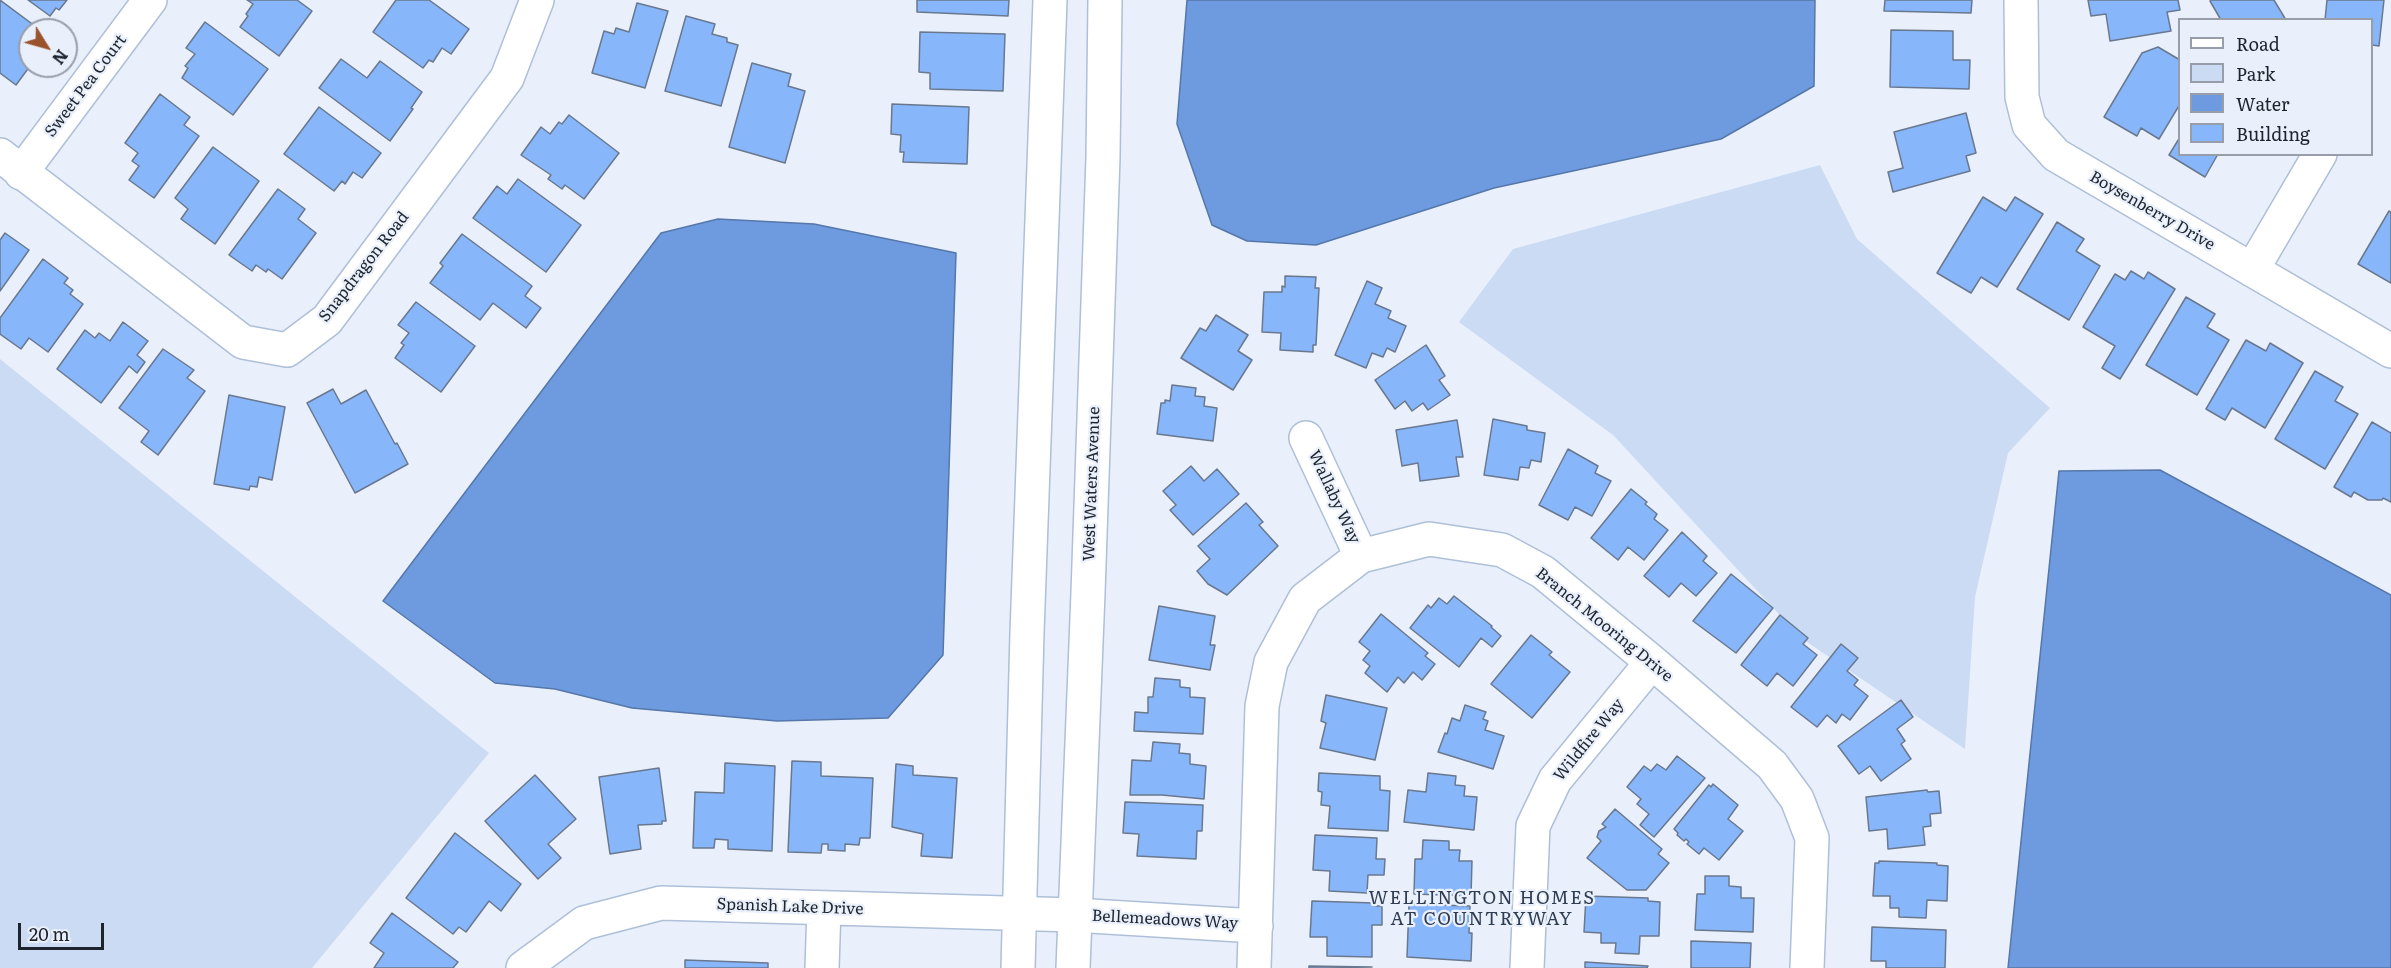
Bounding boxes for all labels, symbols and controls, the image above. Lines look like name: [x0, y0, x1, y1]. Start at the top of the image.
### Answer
north arrow: [18, 18, 78, 78]
legend: [2178, 18, 2373, 156]
text: Road: [2236, 30, 2280, 57]
street label: Sweet Pea Court: [41, 31, 131, 141]
text: N: [47, 45, 74, 70]
text: Park: [2236, 60, 2275, 87]
text: Water: [2236, 90, 2289, 117]
text: Building: [2236, 120, 2310, 147]
street label: Boysenberry Drive: [2086, 167, 2218, 255]
street label: Snapdragon Road: [315, 208, 413, 326]
street label: West Waters Avenue: [1080, 406, 1104, 562]
street label: Wallaby Way: [1304, 447, 1364, 547]
street label: Branch Mooring Drive: [1532, 564, 1676, 686]
street label: Wildfire Way: [1550, 695, 1628, 785]
district label: WELLINGTON HOMES AT COUNTRYWAY: [1368, 888, 1596, 930]
street label: Spanish Lake Drive: [716, 895, 864, 919]
street label: Bellemeadows Way: [1091, 907, 1239, 933]
scale bar: [21, 911, 106, 949]
text: 20 m: [29, 920, 70, 947]

